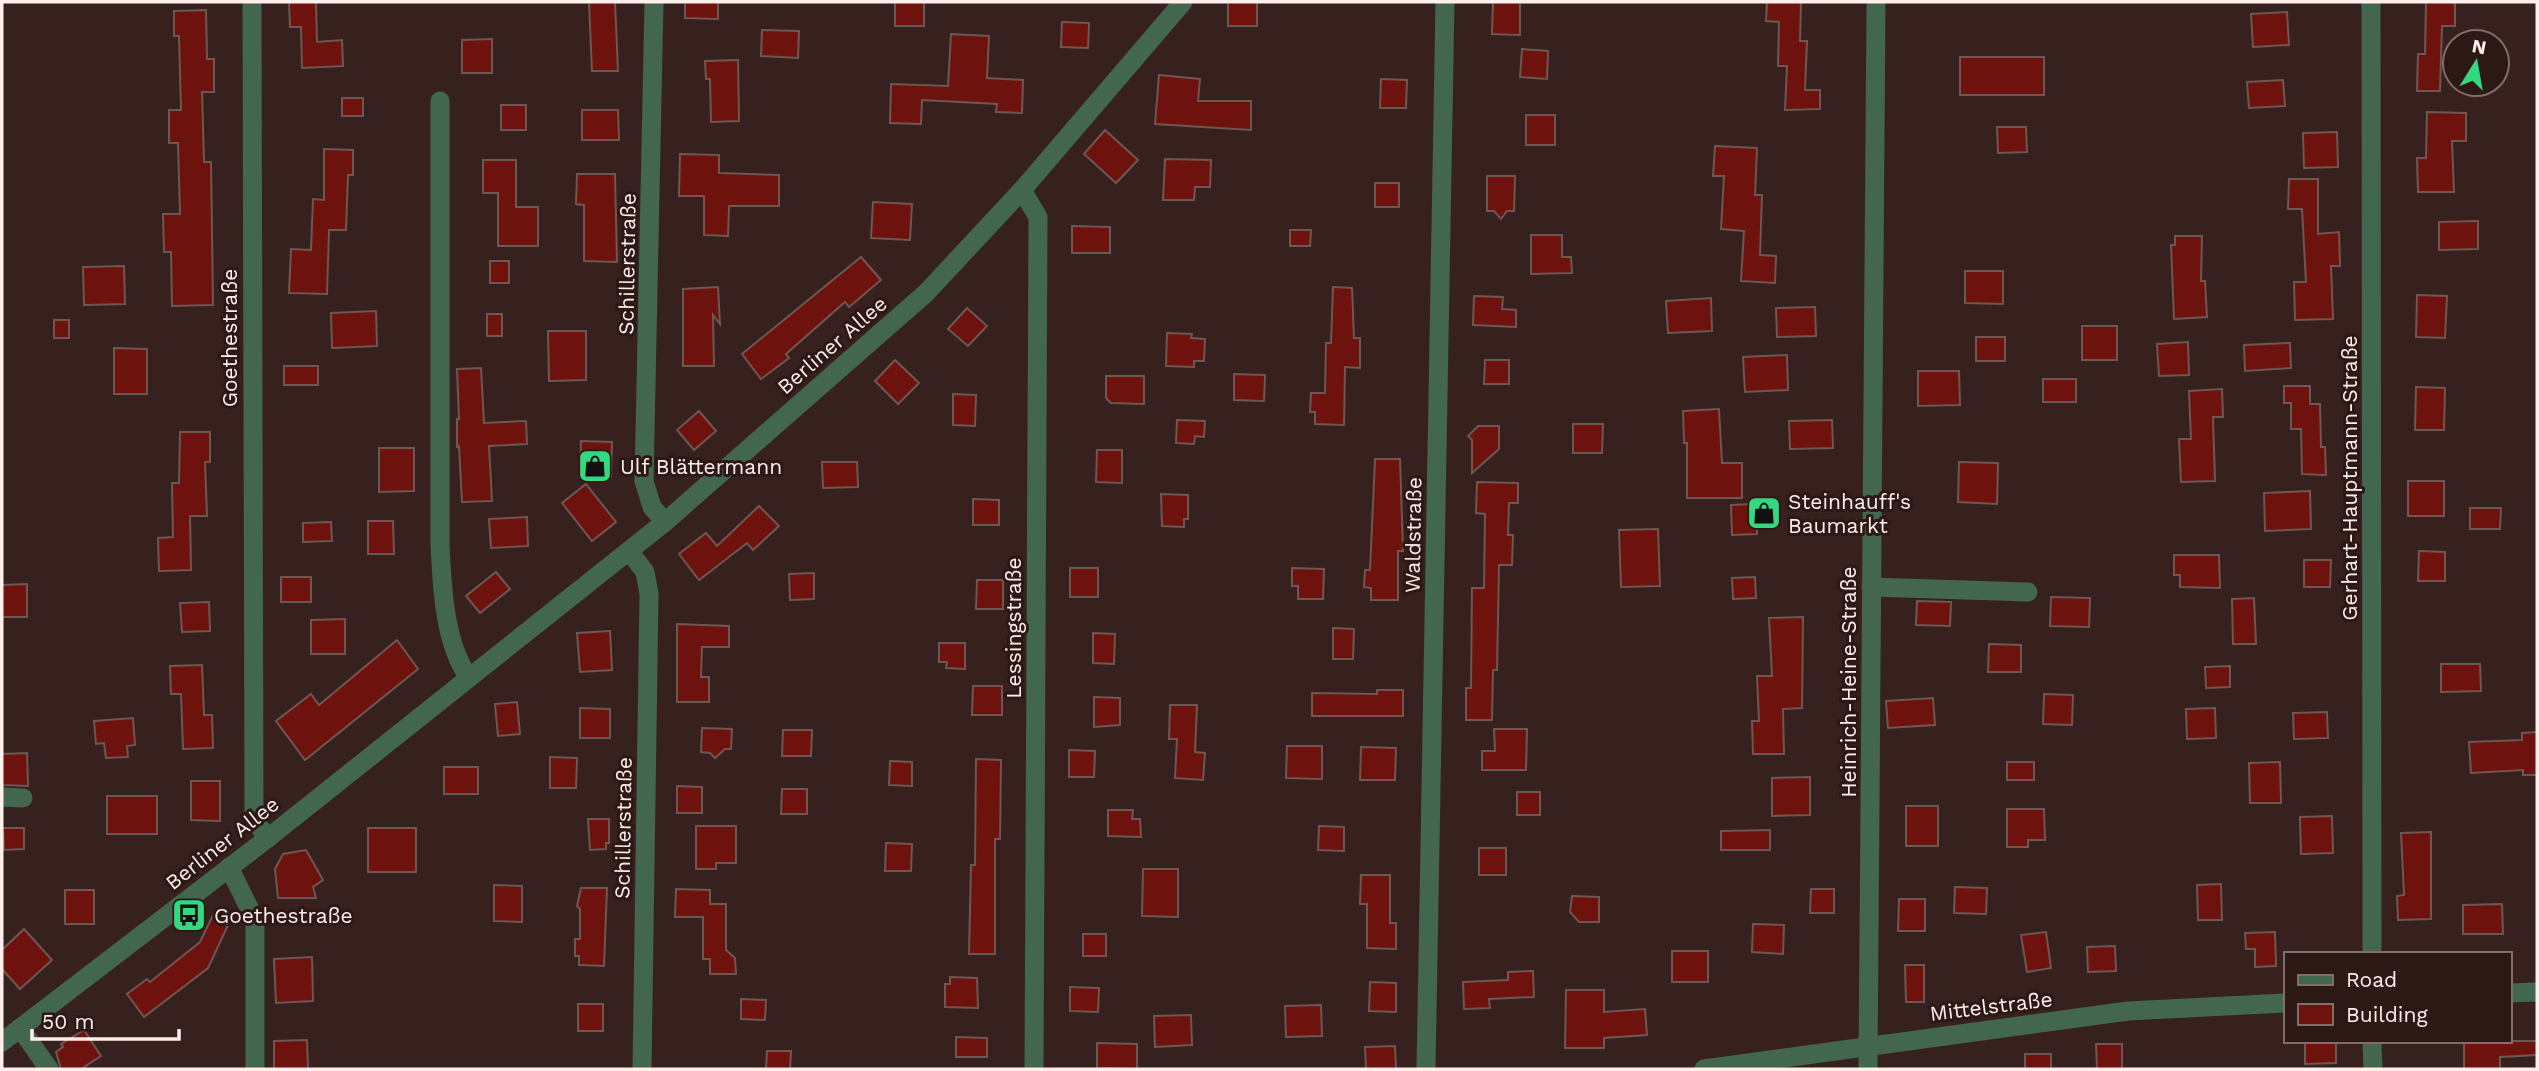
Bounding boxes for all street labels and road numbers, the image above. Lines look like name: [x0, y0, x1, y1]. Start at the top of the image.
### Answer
street label: Schillerstraße: [613, 193, 641, 335]
street label: Goethestraße: [217, 269, 242, 407]
street label: Berliner Allee: [772, 291, 892, 399]
street label: Gerhart-Hauptmann-Straße: [2337, 335, 2362, 621]
street label: Waldstraße: [1399, 477, 1427, 593]
street label: Lessingstraße: [1001, 557, 1026, 699]
street label: Heinrich-Heine-Straße: [1836, 566, 1861, 798]
street label: Schillerstraße: [609, 757, 637, 899]
street label: Berliner Allee: [160, 791, 284, 895]
street label: Mittelstraße: [1928, 986, 2054, 1026]

